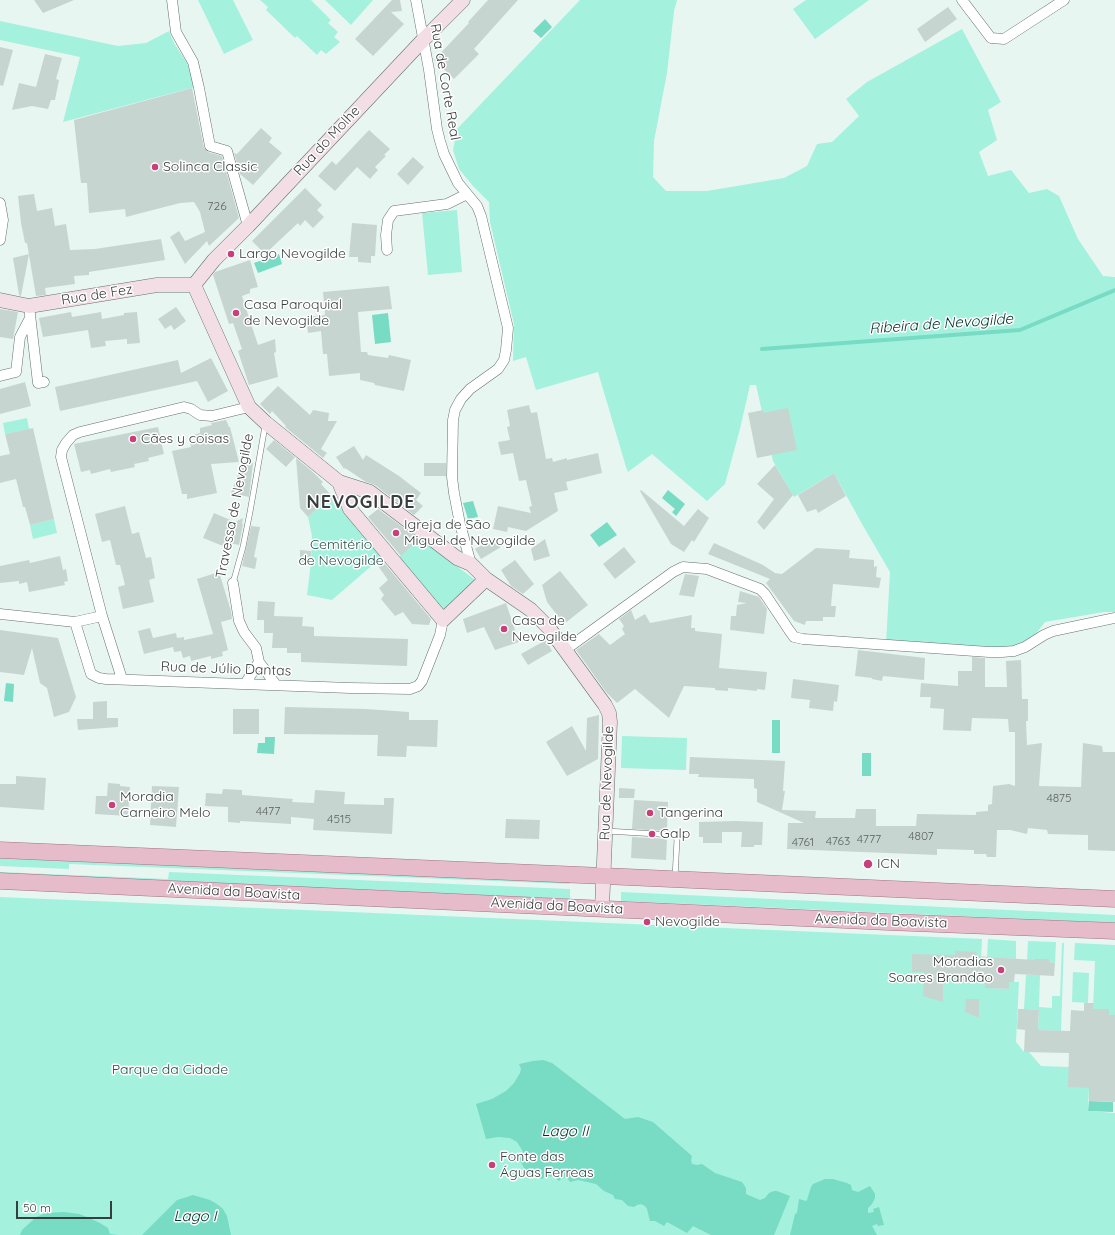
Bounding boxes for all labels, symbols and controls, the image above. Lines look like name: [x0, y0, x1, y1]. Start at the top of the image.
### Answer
street label: Rua de Corte Real: [426, 22, 464, 142]
street label: Rua do Molhe: [290, 103, 364, 179]
place label: Solinca Classic: [163, 159, 257, 175]
marker: Solinca Classic: [150, 162, 160, 172]
house number: 726: [207, 199, 227, 213]
place label: Largo Nevogilde: [239, 246, 346, 262]
marker: Largo Nevogilde: [226, 249, 236, 259]
street label: Rua de Fez: [60, 281, 134, 309]
place label: Casa Paroquial de Nevogilde: [244, 297, 342, 330]
marker: Casa Paroquial de Nevogilde: [231, 308, 241, 318]
water label: Ribeira de Nevogilde: [868, 310, 1014, 338]
place label: Cães y coisas: [141, 431, 229, 447]
street label: Travessa de Nevogilde: [213, 432, 257, 580]
marker: Cães y coisas: [128, 434, 138, 444]
district label: NEVOGILDE: [307, 492, 415, 514]
place label: Igreja de São Miguel de Nevogilde: [404, 517, 535, 550]
marker: Igreja de São Miguel de Nevogilde: [391, 528, 401, 538]
park label: Cemitério de Nevogilde: [298, 537, 384, 570]
place label: Casa de Nevogilde: [512, 613, 577, 646]
marker: Casa de Nevogilde: [499, 624, 509, 634]
street label: Rua de Júlio Dantas: [160, 658, 292, 680]
street label: Rua de Nevogilde: [597, 725, 617, 841]
place label: Moradia Carneiro Melo: [120, 789, 210, 822]
house number: 4875: [1046, 791, 1072, 805]
marker: Moradia Carneiro Melo: [107, 800, 117, 810]
house number: 4477: [256, 804, 280, 818]
place label: Tangerina: [658, 805, 723, 821]
marker: Tangerina: [645, 808, 655, 818]
house number: 4515: [327, 812, 351, 826]
place label: Galp: [660, 826, 690, 842]
marker: Galp: [647, 829, 657, 839]
house number: 4807: [908, 829, 934, 843]
house number: 4777: [857, 832, 881, 846]
house number: 4763: [826, 834, 850, 848]
house number: 4761: [792, 835, 814, 849]
place label: ICN: [877, 856, 900, 872]
marker: ICN: [862, 858, 874, 870]
street label: Avenida da Boavista: [167, 880, 301, 904]
street label: Avenida da Boavista: [490, 894, 624, 918]
street label: Avenida da Boavista: [814, 910, 948, 932]
place label: Nevogilde: [655, 914, 720, 930]
marker: Nevogilde: [642, 917, 652, 927]
place label: Moradias Soares Brandão: [888, 954, 993, 986]
marker: Moradias Soares Brandão: [996, 965, 1006, 975]
park label: Parque da Cidade: [112, 1062, 228, 1078]
water label: Lago II: [542, 1122, 588, 1140]
place label: Fonte das Águas Ferreas: [500, 1149, 594, 1182]
marker: Fonte das Águas Ferreas: [487, 1160, 497, 1170]
scale bar: [18, 1193, 114, 1219]
text: 50 m: [23, 1200, 51, 1215]
water label: Lago I: [173, 1207, 217, 1225]

